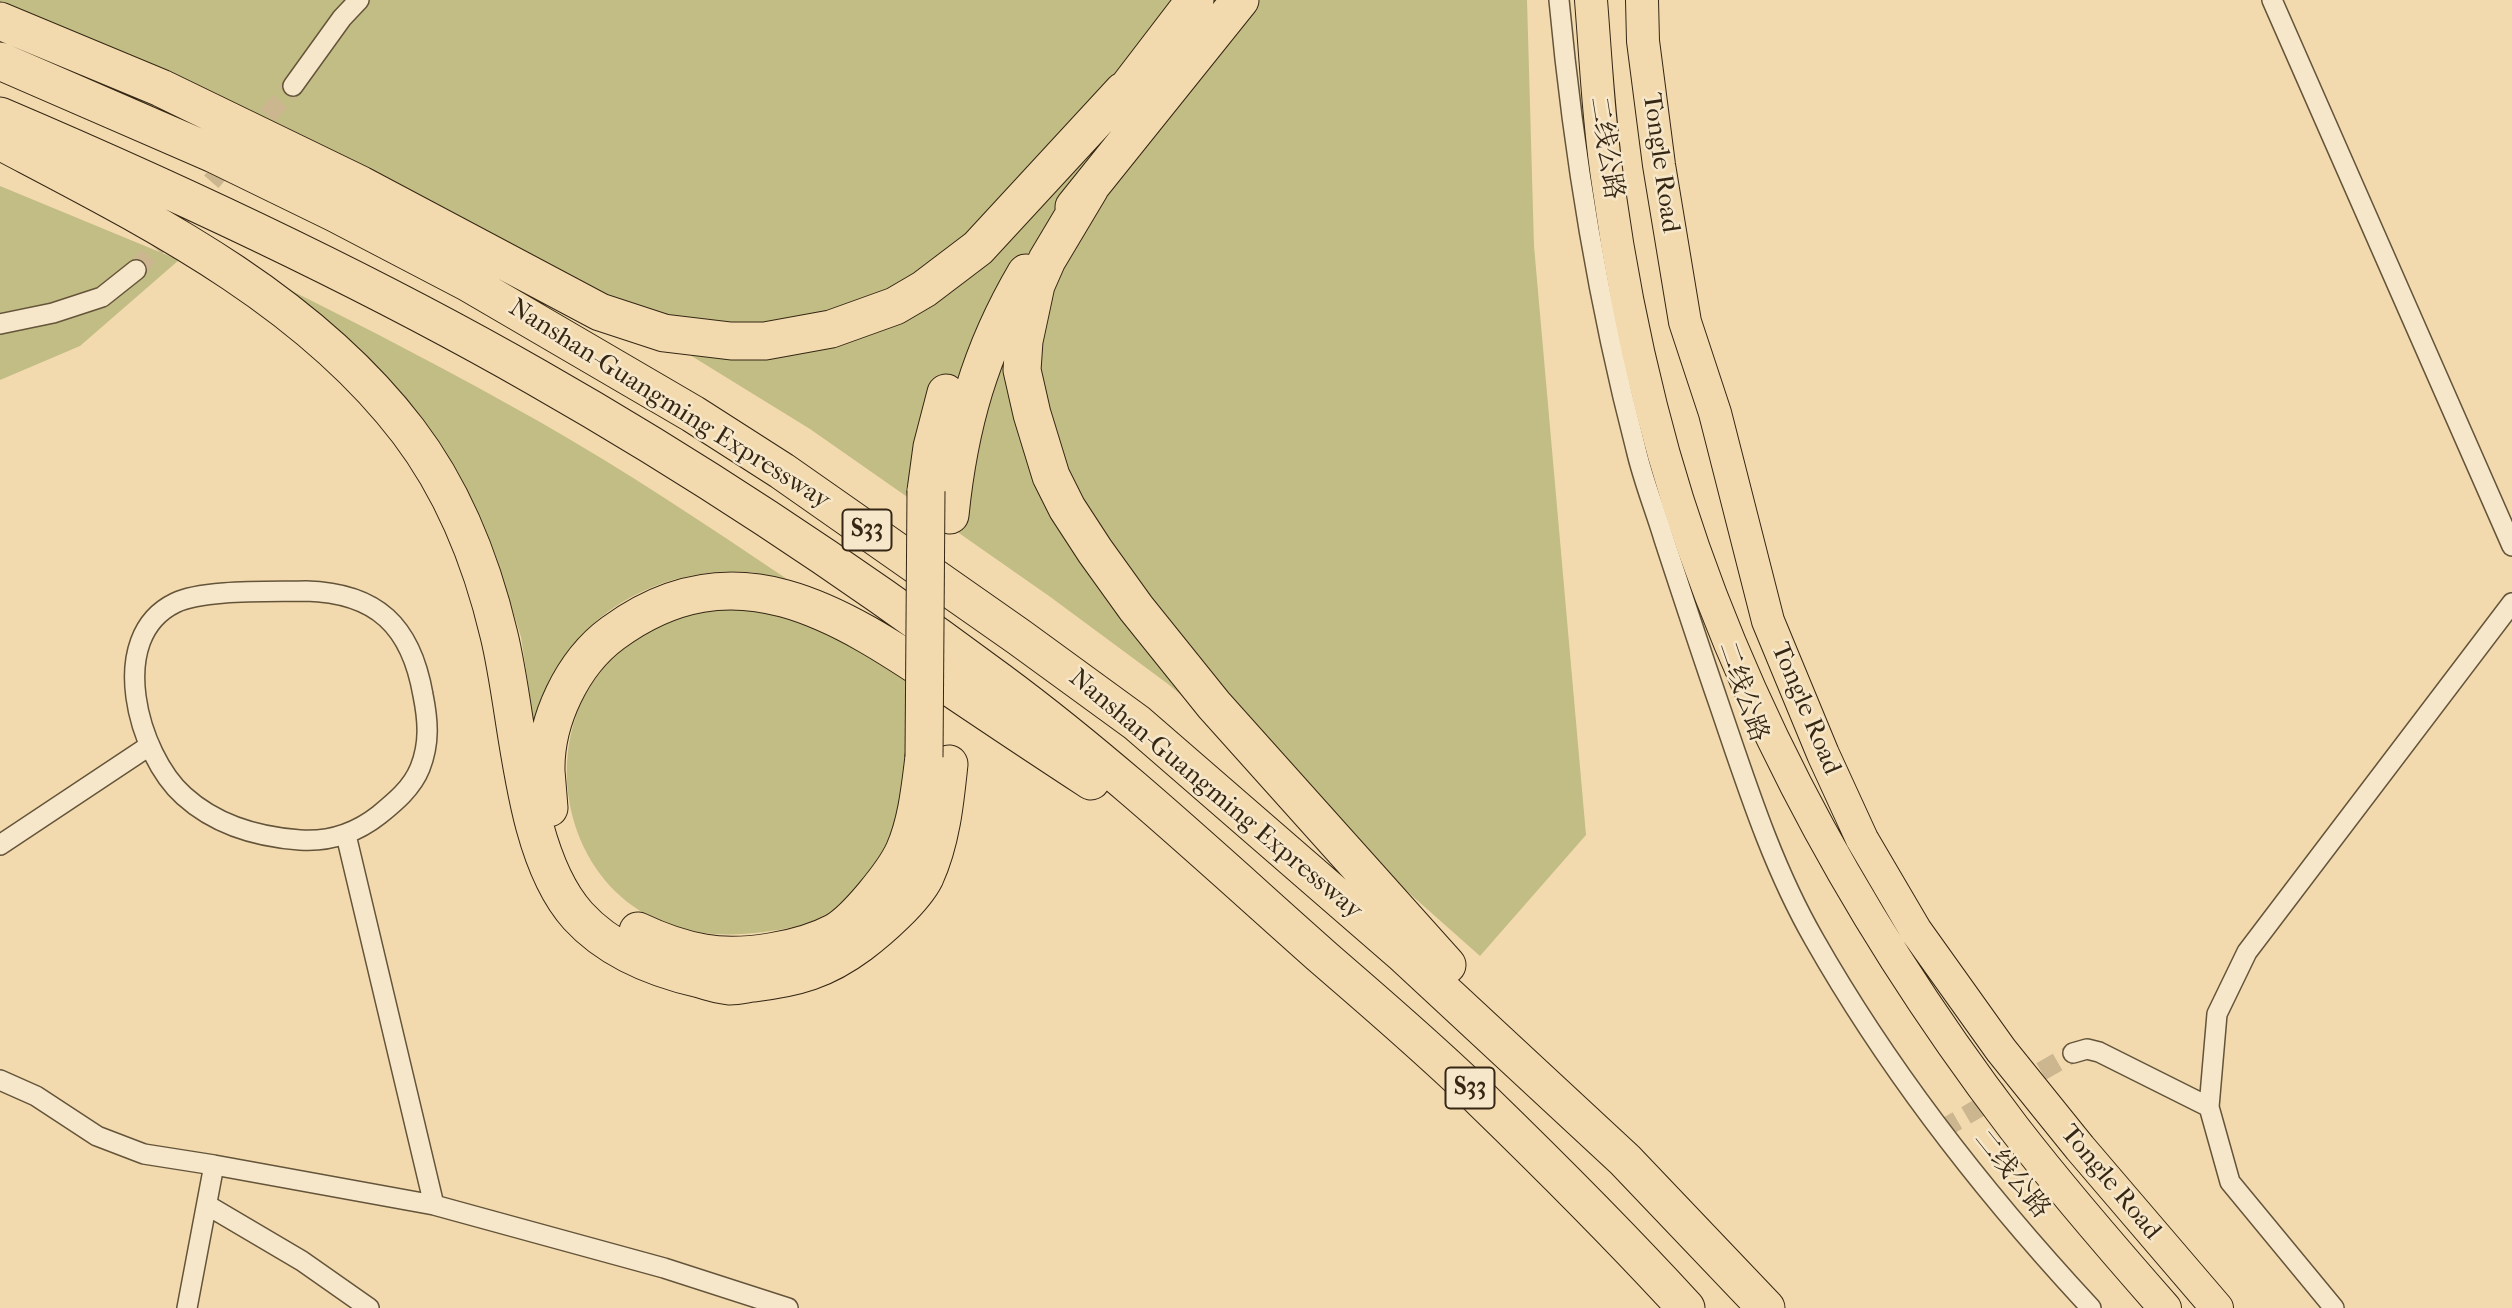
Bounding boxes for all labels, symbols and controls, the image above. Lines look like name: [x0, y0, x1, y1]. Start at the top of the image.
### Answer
street label: Tongle Road: [1635, 91, 1685, 235]
street label: 二线公路: [1581, 94, 1629, 202]
street label: Nanshan-Guangming Expressway: [503, 293, 835, 517]
road number: S33: [842, 509, 892, 550]
street label: 二线公路: [1710, 638, 1774, 746]
street label: Tongle Road: [1763, 638, 1847, 780]
street label: Nanshan-Guangming Expressway: [1062, 663, 1368, 927]
road number: S33: [1446, 1068, 1494, 1108]
street label: Tongle Road: [2053, 1119, 2167, 1247]
street label: 二线公路: [1966, 1125, 2056, 1225]

